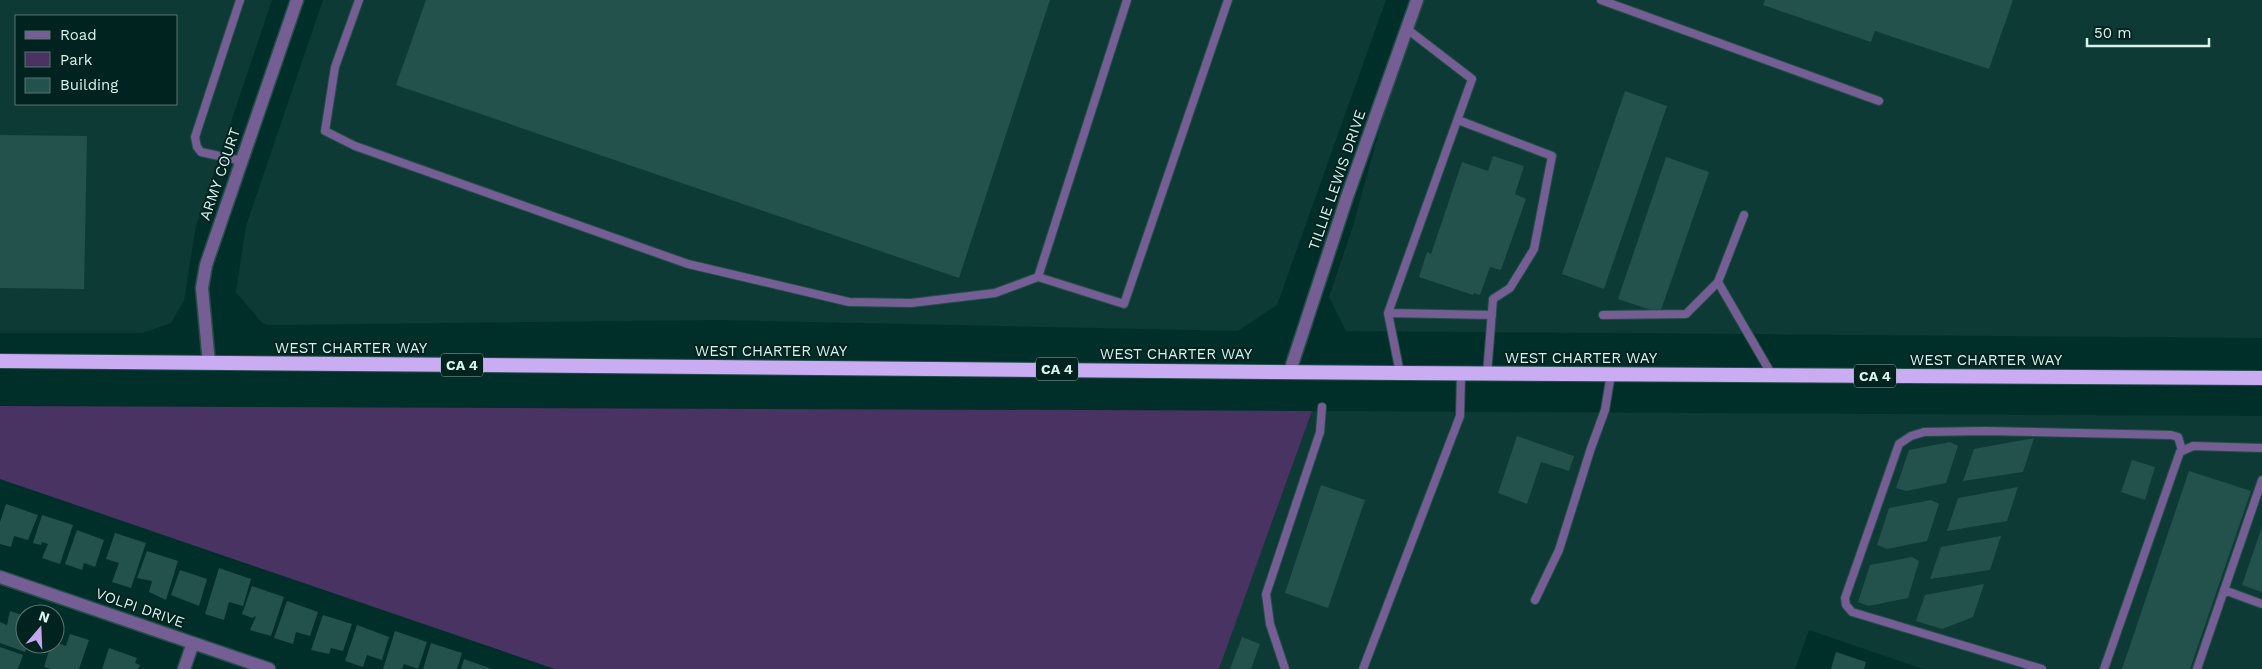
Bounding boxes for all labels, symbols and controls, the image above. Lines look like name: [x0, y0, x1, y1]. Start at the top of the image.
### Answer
legend: [15, 15, 178, 105]
scale bar: [2087, 15, 2210, 47]
text: 50 m: [2094, 24, 2131, 42]
text: Road: [60, 26, 97, 44]
text: Park: [60, 51, 93, 69]
text: Building: [60, 76, 118, 94]
street label: TILLIE LEWIS DRIVE: [1305, 107, 1369, 253]
street label: ARMY COURT: [196, 125, 244, 223]
street label: WEST CHARTER WAY: [275, 339, 428, 357]
street label: WEST CHARTER WAY: [695, 342, 848, 360]
street label: WEST CHARTER WAY: [1100, 345, 1253, 363]
street label: WEST CHARTER WAY: [1505, 349, 1658, 367]
street label: WEST CHARTER WAY: [1910, 351, 2063, 369]
road number: CA 4: [441, 354, 483, 376]
road number: CA 4: [1036, 358, 1078, 380]
road number: CA 4: [1854, 364, 1896, 388]
street label: VOLPI DRIVE: [93, 584, 187, 632]
north arrow: [15, 604, 65, 654]
text: N: [37, 607, 52, 626]

